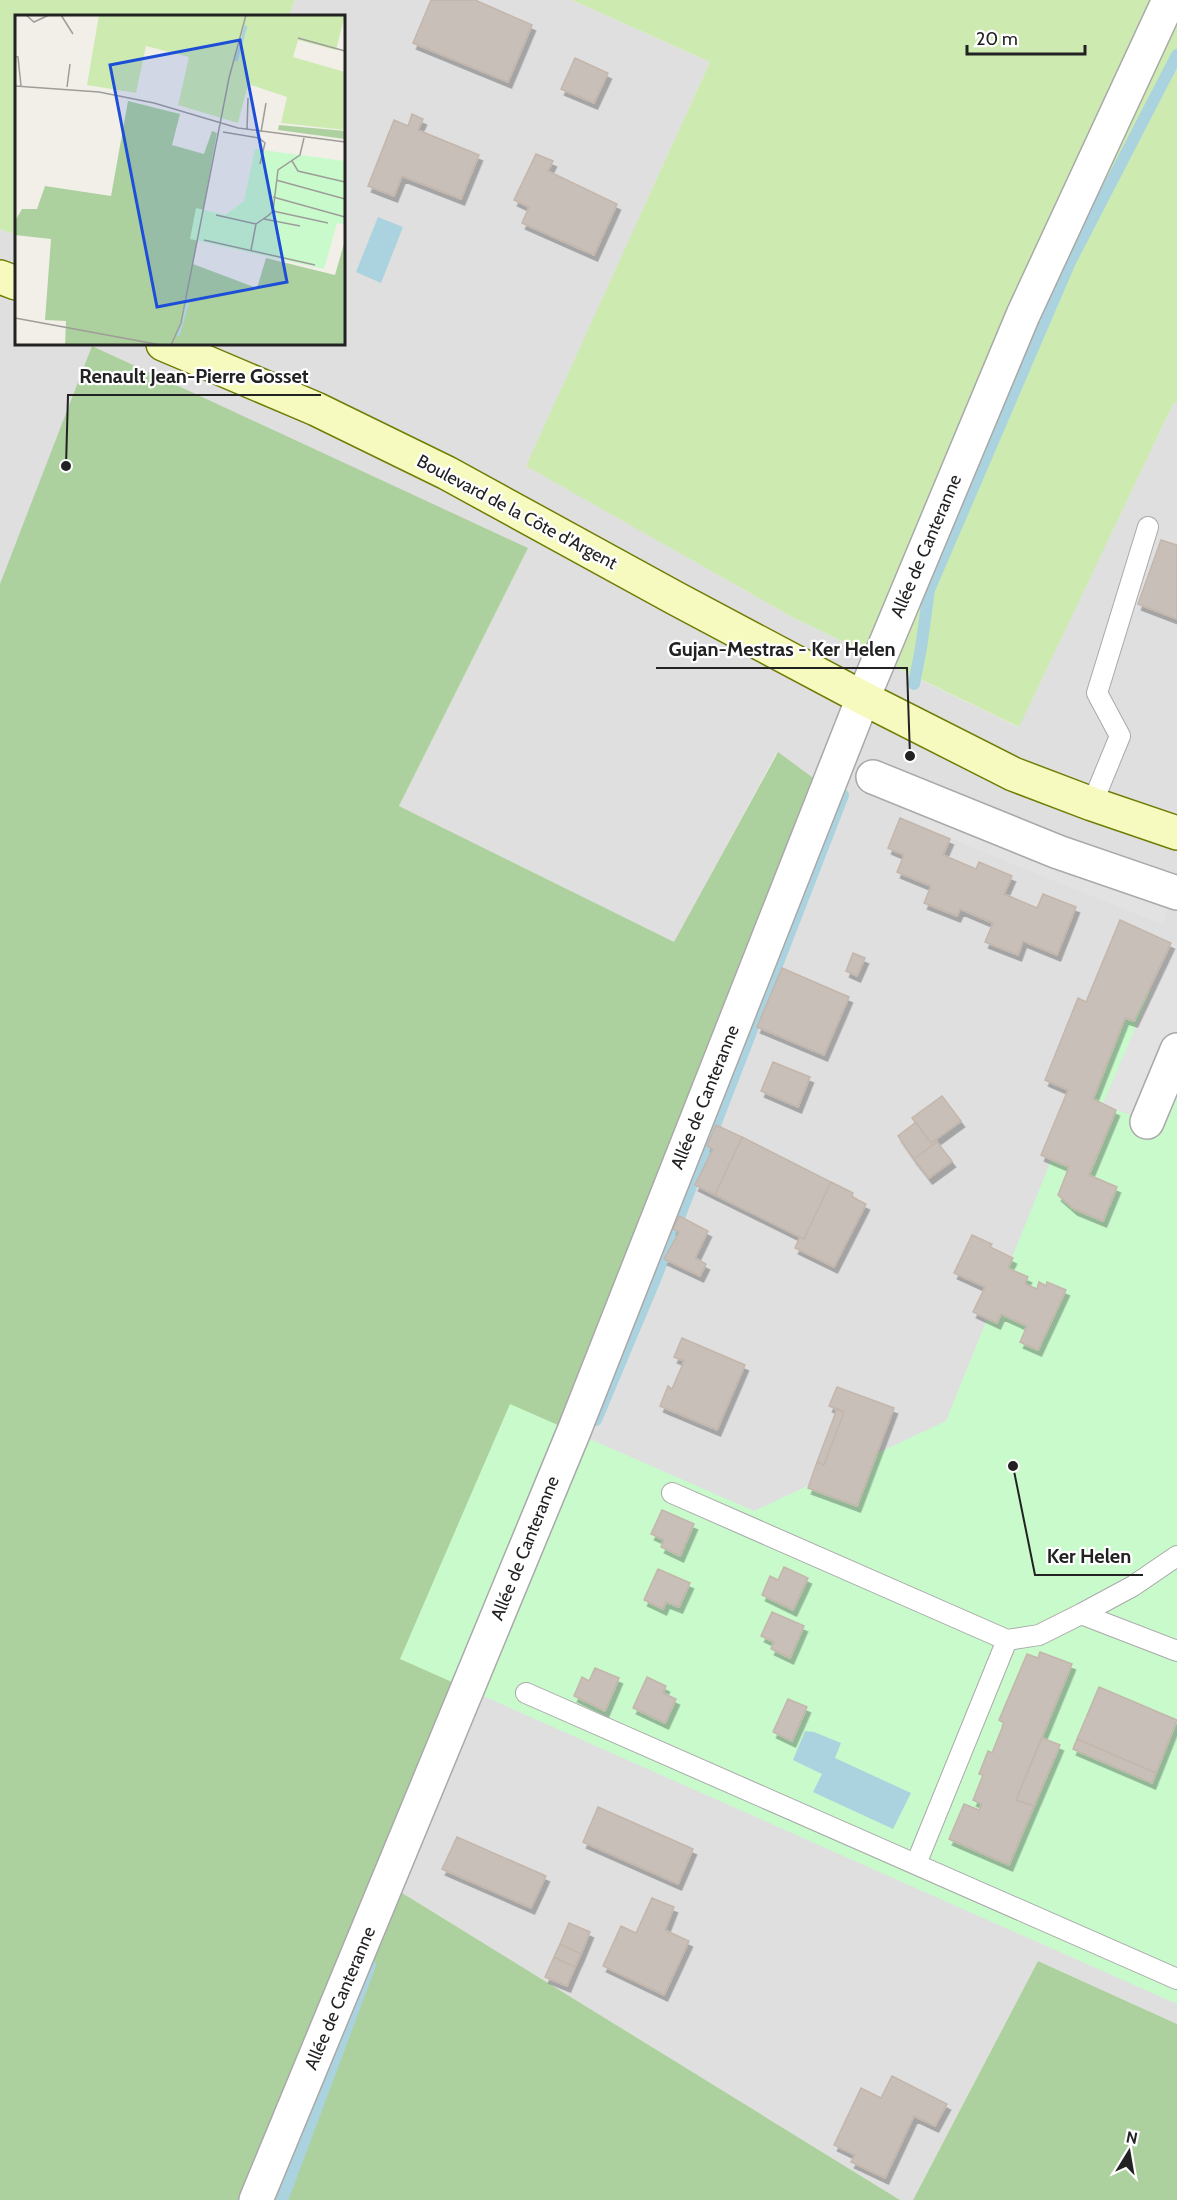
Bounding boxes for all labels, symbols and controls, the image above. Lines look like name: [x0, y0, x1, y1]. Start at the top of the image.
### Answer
inset map: [15, 15, 345, 345]
scale bar: [967, 18, 1086, 56]
text: 20 m: [976, 28, 1018, 50]
callout: Renault Jean-Pierre Gosset: [68, 357, 321, 395]
text: Renault Jean-Pierre Gosset: [79, 364, 309, 388]
street label: Boulevard de la Côte d'Argent: [413, 450, 621, 574]
street label: Allée de Canteranne: [886, 471, 966, 621]
callout: Gujan-Mestras - Ker Helen: [656, 630, 907, 668]
text: Gujan-Mestras - Ker Helen: [669, 637, 896, 661]
street label: Allée de Canteranne: [666, 1022, 744, 1172]
street label: Allée de Canteranne: [486, 1473, 564, 1623]
callout: Ker Helen: [1035, 1537, 1143, 1575]
text: Ker Helen: [1047, 1544, 1131, 1568]
street label: Allée de Canteranne: [300, 1923, 380, 2073]
north arrow: [1099, 2122, 1159, 2182]
text: N: [1124, 2127, 1139, 2148]

